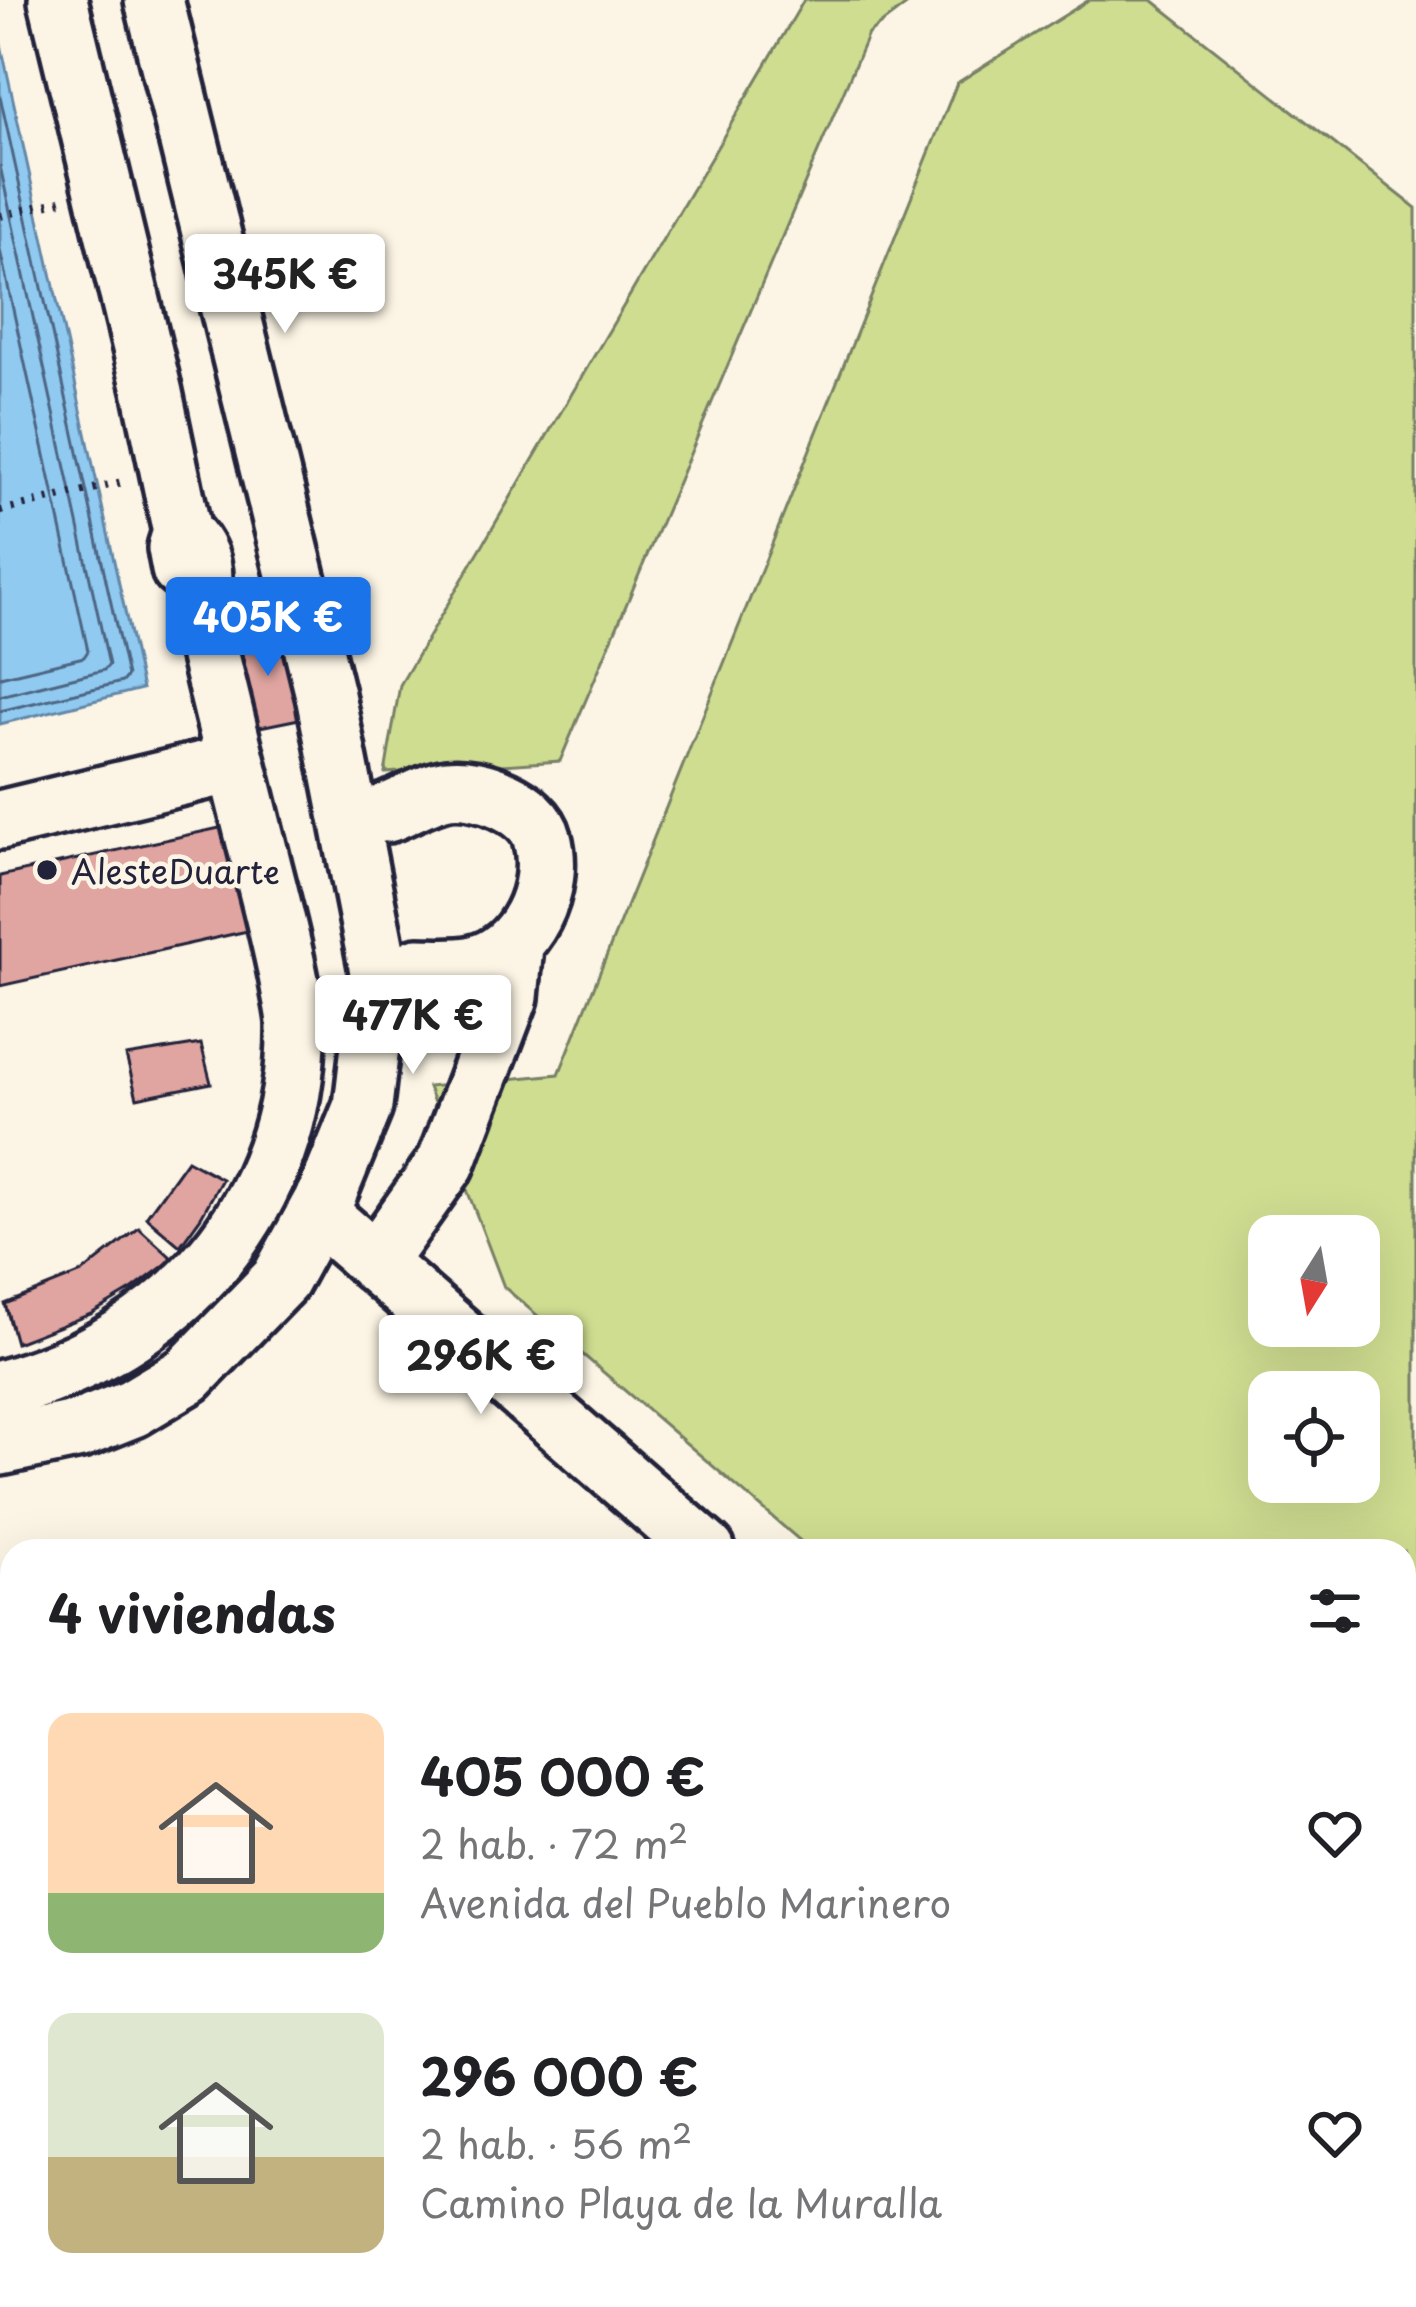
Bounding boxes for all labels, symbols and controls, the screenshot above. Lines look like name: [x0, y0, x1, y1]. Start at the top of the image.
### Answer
pin: 345K €: [187, 234, 383, 336]
text: 345K €: [212, 243, 358, 302]
pin: 405K €: [170, 577, 366, 679]
text: 405K €: [193, 586, 343, 645]
place label: AlesteDuarte: [71, 845, 280, 895]
marker: AlesteDuarte: [34, 857, 60, 883]
pin: 477K €: [315, 975, 511, 1077]
text: 477K €: [342, 984, 484, 1043]
north arrow: [1248, 1215, 1380, 1347]
map controls: [1248, 1215, 1380, 1503]
pin: 296K €: [383, 1315, 579, 1417]
text: 296K €: [406, 1324, 556, 1383]
button: locate: [1248, 1371, 1380, 1503]
text: 4 viviendas: [48, 1573, 336, 1650]
icon: filters: [1302, 1578, 1368, 1644]
text: 405 000 €: [420, 1736, 705, 1813]
icon: home: [144, 1761, 288, 1905]
icon: heart: [1302, 1800, 1368, 1866]
text: 2 hab. · 72 m²: [420, 1813, 688, 1872]
text: Avenida del Pueblo Marinero: [420, 1872, 951, 1931]
text: 296 000 €: [420, 2036, 699, 2113]
icon: home: [144, 2061, 288, 2205]
icon: heart: [1302, 2100, 1368, 2166]
text: 2 hab. · 56 m²: [420, 2113, 692, 2172]
text: Camino Playa de la Muralla: [420, 2172, 942, 2231]

